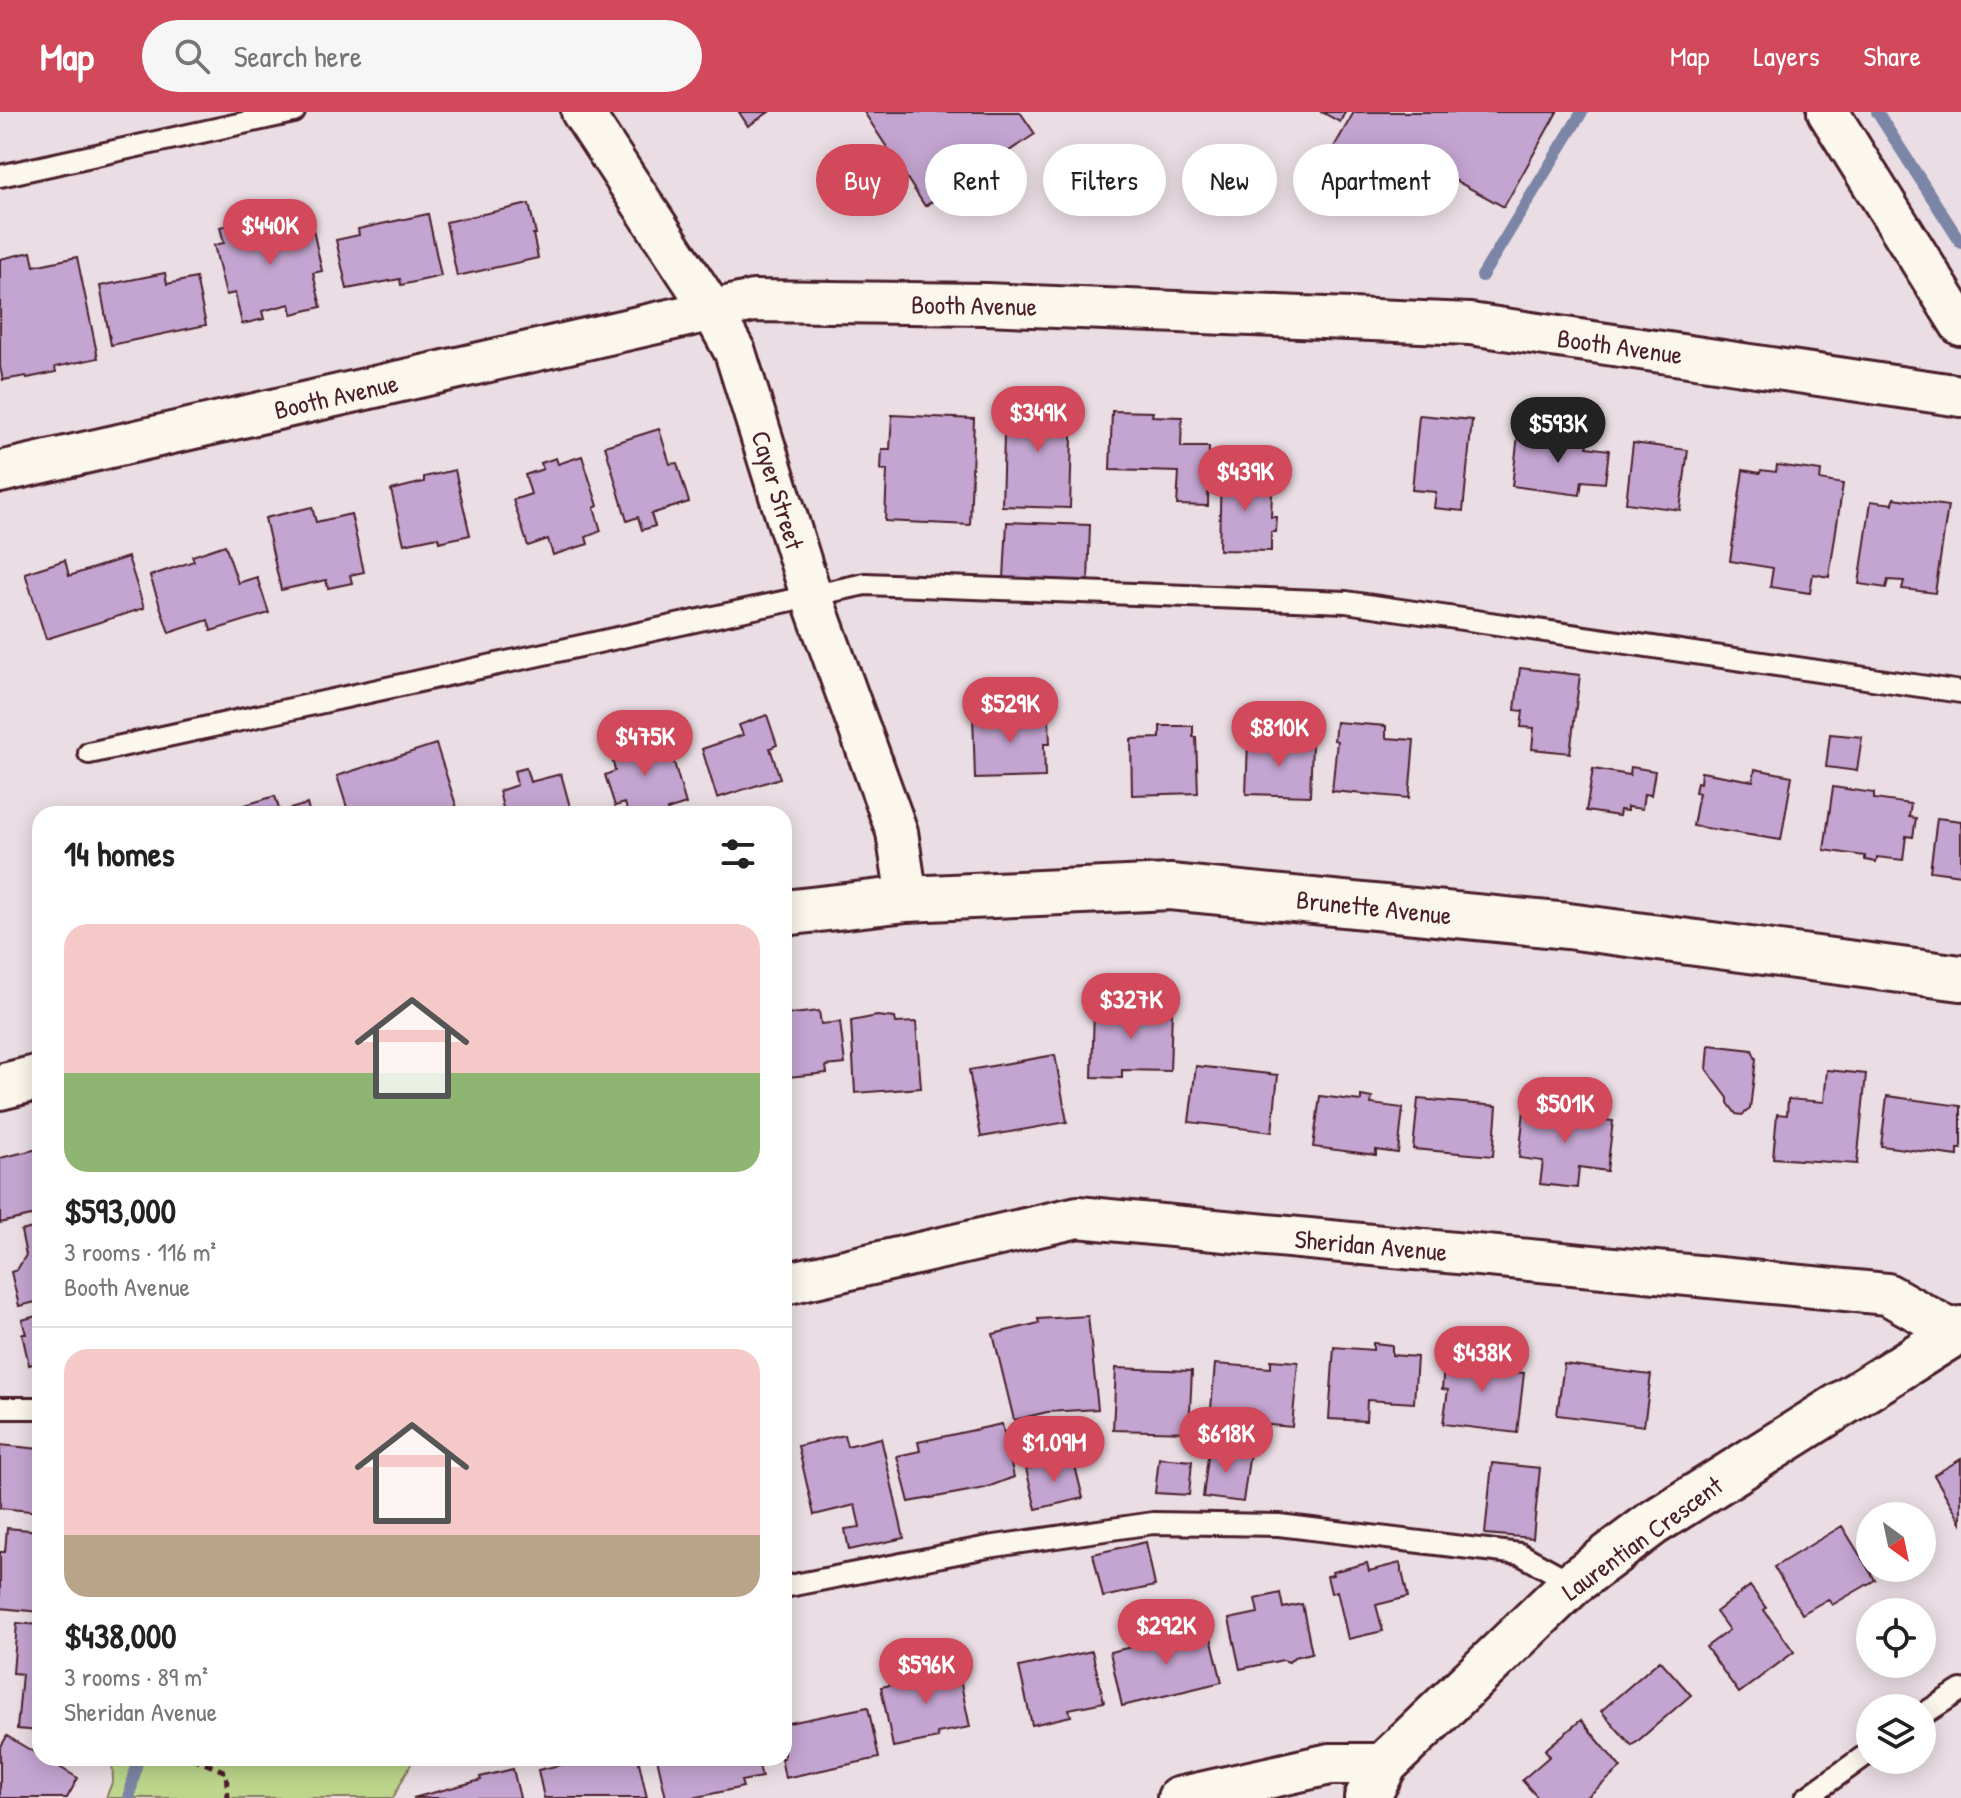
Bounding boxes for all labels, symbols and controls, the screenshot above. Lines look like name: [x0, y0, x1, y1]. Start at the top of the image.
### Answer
search box: [142, 20, 702, 92]
text: Map: [40, 30, 94, 82]
icon: search: [170, 34, 214, 78]
text: Search here: [234, 36, 362, 76]
text: Map: [1670, 37, 1710, 75]
text: Layers: [1754, 37, 1819, 75]
text: Share: [1863, 37, 1921, 75]
chip: Buy: [816, 144, 909, 216]
chip: Rent: [925, 144, 1027, 216]
chip: Filters: [1043, 144, 1166, 216]
chip: New: [1182, 144, 1277, 216]
chip: Apartment: [1293, 144, 1459, 216]
pin: $440K: [214, 199, 326, 267]
text: $440K: [241, 207, 299, 242]
street label: Booth Avenue: [911, 286, 1037, 324]
street label: Booth Avenue: [1555, 320, 1685, 372]
street label: Booth Avenue: [271, 365, 401, 427]
pin: $349K: [982, 386, 1094, 454]
text: $349K: [1009, 394, 1067, 429]
pin: $593K: [1502, 397, 1614, 465]
text: $593K: [1529, 405, 1587, 440]
street label: Cayer Street: [743, 426, 813, 555]
pin: $439K: [1189, 445, 1301, 513]
text: $439K: [1216, 453, 1274, 488]
pin: $529K: [954, 677, 1066, 745]
text: $529K: [980, 685, 1040, 720]
pin: $810K: [1223, 701, 1335, 769]
text: $810K: [1249, 709, 1309, 744]
pin: $475K: [589, 710, 701, 778]
text: $475K: [615, 718, 675, 753]
text: 14 homes: [64, 831, 175, 877]
icon: filters: [716, 832, 760, 876]
street label: Brunette Avenue: [1295, 881, 1453, 933]
pin: $327K: [1075, 973, 1187, 1041]
icon: home: [340, 976, 484, 1120]
text: $327K: [1099, 981, 1163, 1016]
pin: $501K: [1509, 1077, 1621, 1145]
text: $501K: [1536, 1085, 1594, 1120]
text: $593,000: [64, 1188, 176, 1234]
street label: Sheridan Avenue: [1293, 1221, 1449, 1269]
text: 3 rooms · 116 m²: [64, 1234, 216, 1269]
text: Booth Avenue: [64, 1269, 190, 1304]
pin: $438K: [1426, 1326, 1538, 1394]
text: $438K: [1452, 1334, 1512, 1369]
icon: home: [340, 1401, 484, 1545]
pin: $618K: [1170, 1407, 1282, 1475]
text: $618K: [1197, 1415, 1255, 1450]
pin: $1.09M: [989, 1416, 1119, 1484]
text: $1.09M: [1022, 1424, 1086, 1459]
street label: Laurentian Crescent: [1555, 1467, 1730, 1608]
north arrow: [1856, 1502, 1936, 1582]
map controls: [1856, 1502, 1936, 1774]
button: locate: [1856, 1598, 1936, 1678]
pin: $292K: [1110, 1599, 1222, 1667]
text: $292K: [1136, 1607, 1196, 1642]
text: $438,000: [64, 1613, 177, 1659]
pin: $596K: [870, 1638, 982, 1706]
text: $596K: [897, 1646, 955, 1681]
text: 3 rooms · 89 m²: [64, 1659, 208, 1694]
text: Sheridan Avenue: [64, 1694, 217, 1729]
button: layers: [1856, 1694, 1936, 1774]

